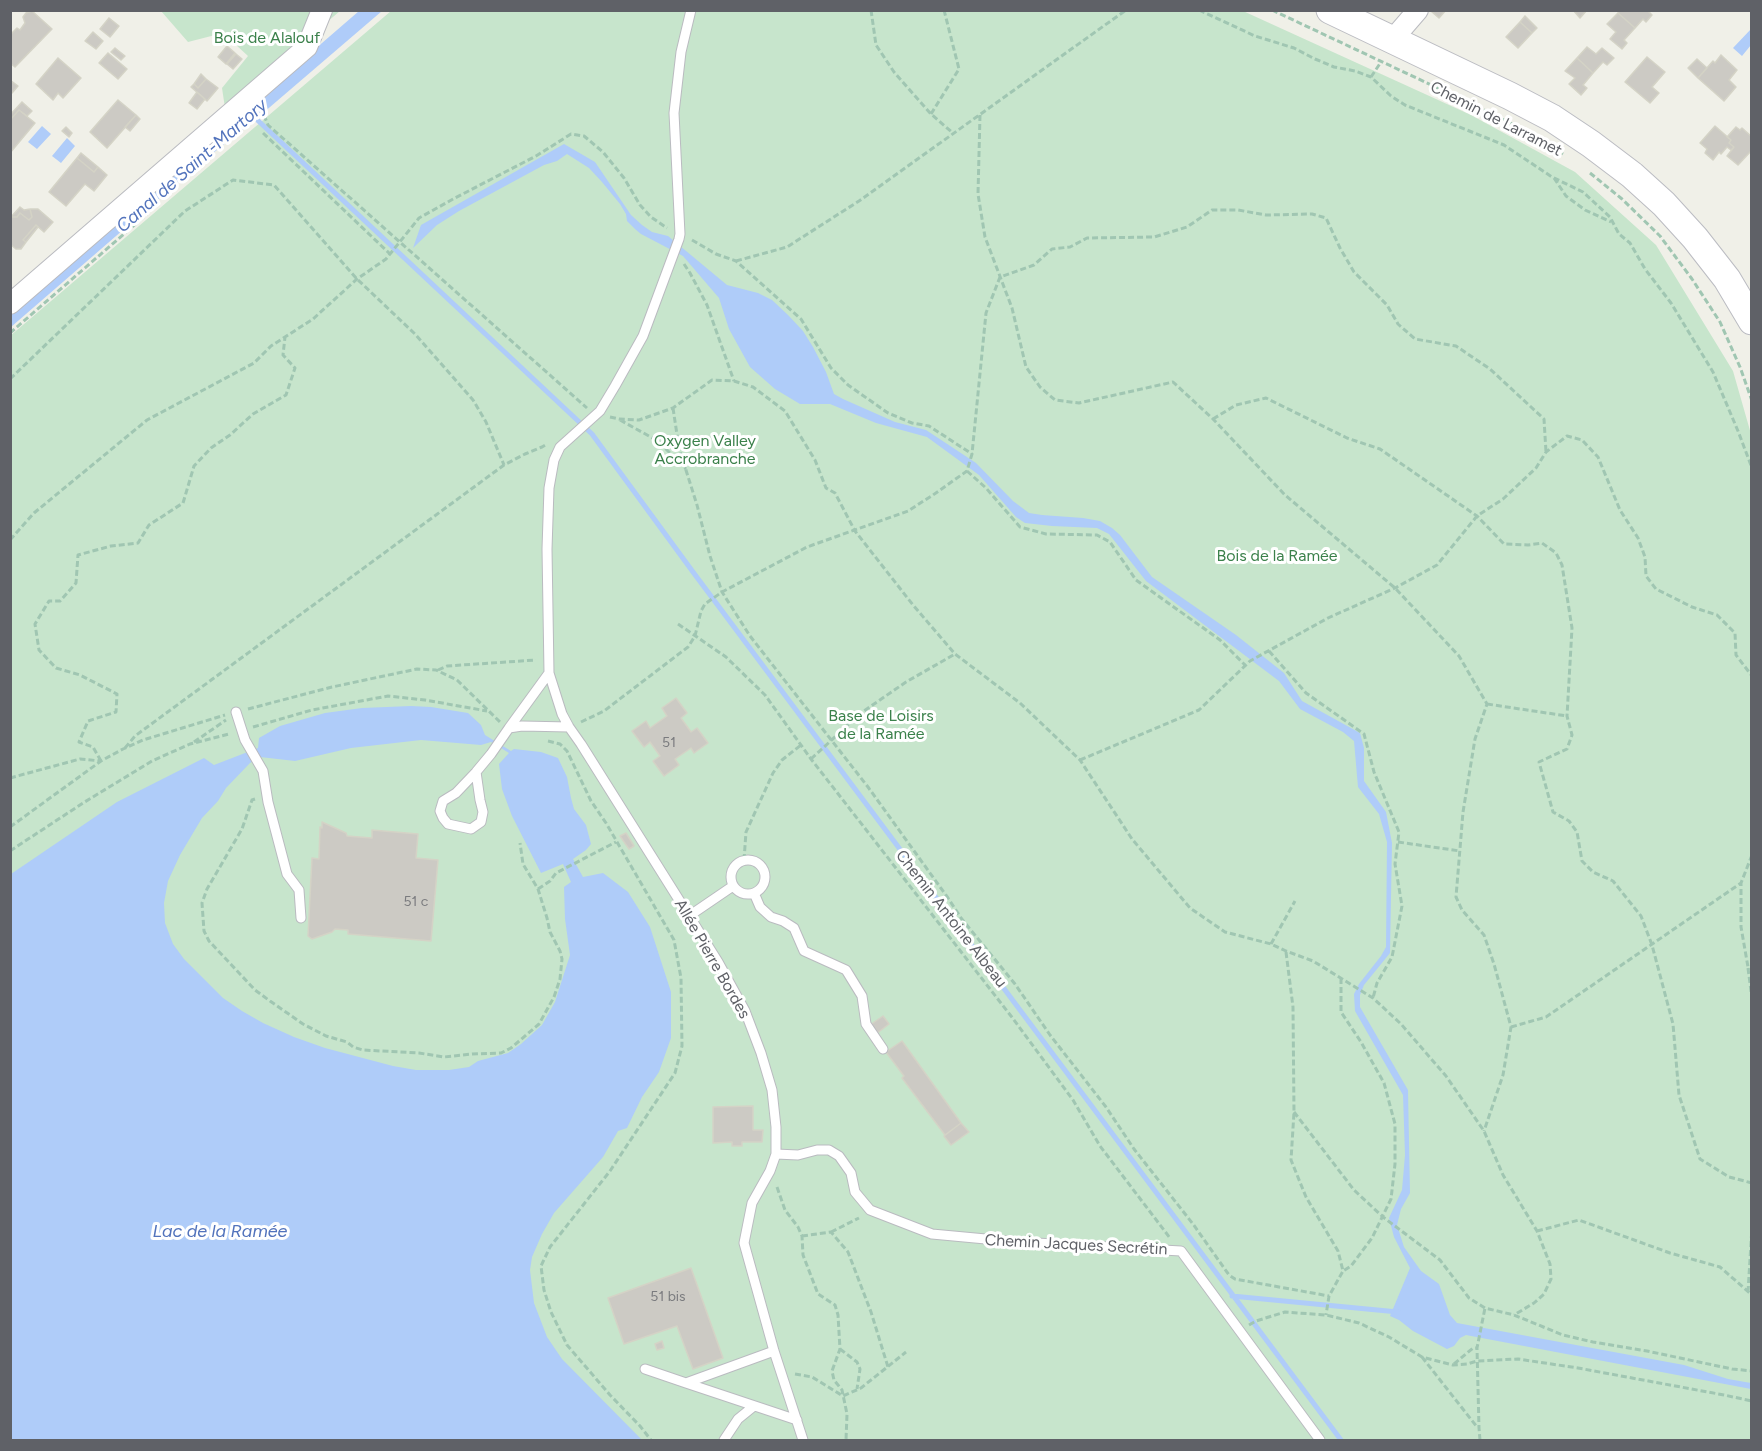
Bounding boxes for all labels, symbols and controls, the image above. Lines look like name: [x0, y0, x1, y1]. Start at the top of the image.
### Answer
park label: Bois de Alalouf: [214, 28, 320, 48]
street label: Chemin de Larramet: [1427, 77, 1565, 161]
water label: Canal de Saint-Martory: [112, 95, 272, 237]
park label: Oxygen Valley Accrobranche: [654, 431, 756, 469]
park label: Bois de la Ramée: [1216, 546, 1338, 566]
park label: Base de Loisirs de la Ramée: [828, 706, 934, 744]
house number: 51: [662, 735, 676, 751]
street label: Chemin Antoine Albeau: [891, 846, 1011, 992]
house number: 51 c: [404, 894, 428, 910]
street label: Allée Pierre Bordes: [670, 896, 754, 1022]
water label: Lac de la Ramée: [153, 1221, 287, 1243]
street label: Chemin Jacques Secrétin: [984, 1231, 1168, 1259]
house number: 51 bis: [650, 1289, 686, 1305]

